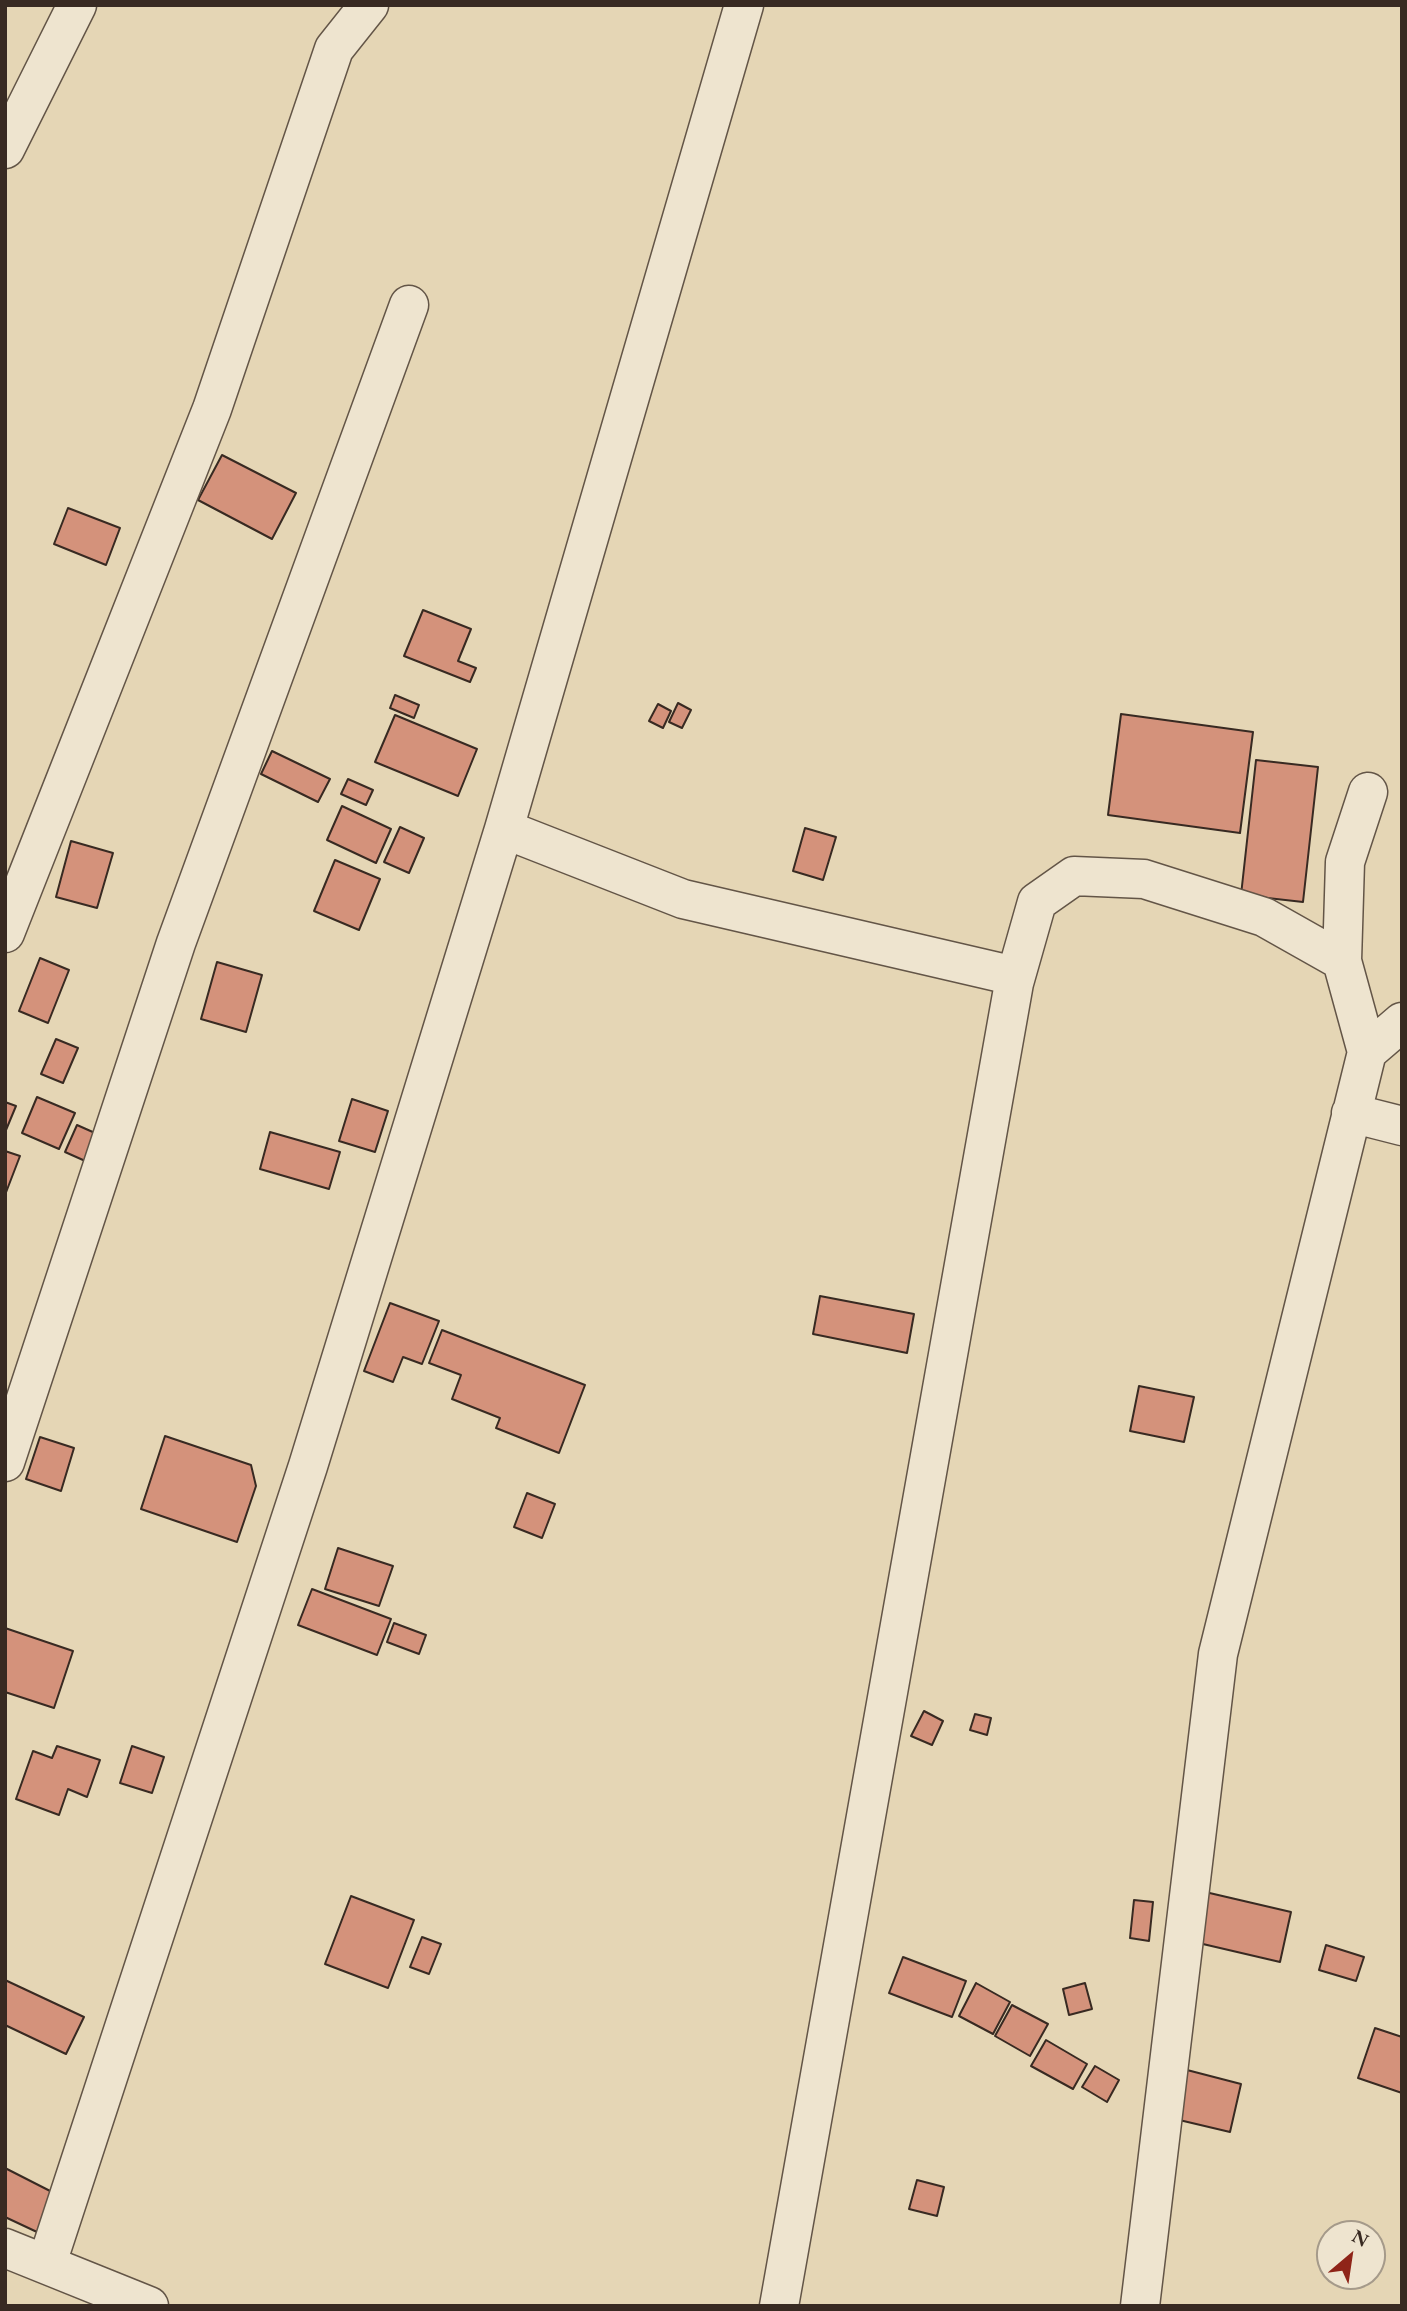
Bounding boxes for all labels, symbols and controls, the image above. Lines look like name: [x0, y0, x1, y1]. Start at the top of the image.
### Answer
north arrow: [1316, 2220, 1386, 2290]
text: N: [1348, 2223, 1373, 2253]

